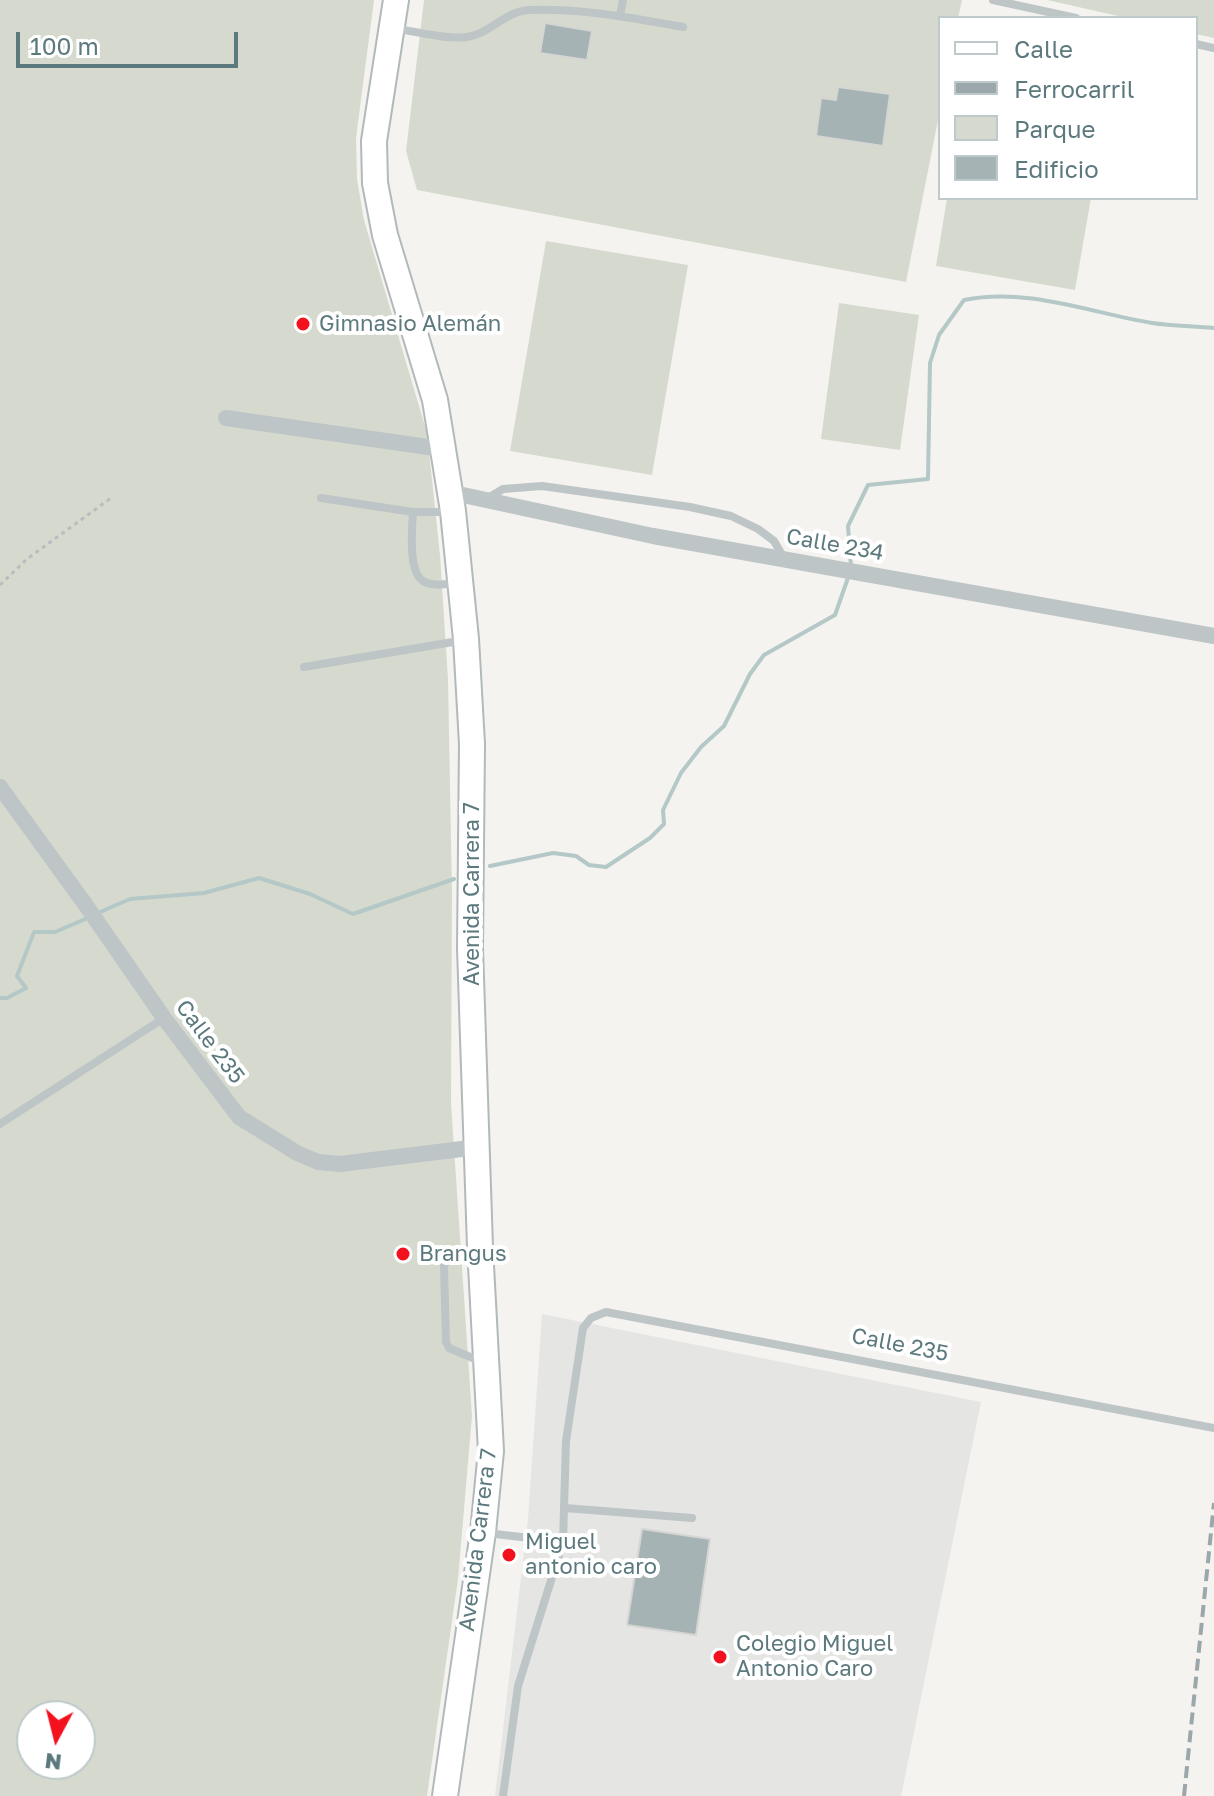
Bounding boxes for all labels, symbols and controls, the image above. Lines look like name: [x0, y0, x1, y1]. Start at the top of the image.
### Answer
scale bar: [20, 16, 242, 66]
legend: [938, 16, 1198, 200]
text: 100 m: [30, 31, 99, 60]
text: Calle: [1014, 34, 1073, 63]
text: Ferrocarril: [1014, 74, 1134, 103]
text: Parque: [1014, 114, 1095, 143]
text: Edificio: [1014, 154, 1099, 183]
place label: Gimnasio Alemán: [319, 311, 501, 337]
marker: Gimnasio Alemán: [294, 315, 312, 333]
street label: Calle 234: [784, 523, 886, 567]
street label: Avenida Carrera 7: [459, 802, 485, 986]
street label: Calle 235: [170, 995, 250, 1089]
place label: Brangus: [419, 1241, 507, 1267]
marker: Brangus: [394, 1245, 412, 1263]
street label: Calle 235: [849, 1323, 951, 1367]
street label: Avenida Carrera 7: [454, 1447, 502, 1633]
place label: Miguel antonio caro: [525, 1529, 657, 1580]
marker: Miguel antonio caro: [500, 1546, 518, 1564]
place label: Colegio Miguel Antonio Caro: [736, 1631, 893, 1682]
marker: Colegio Miguel Antonio Caro: [711, 1648, 729, 1666]
north arrow: [16, 1700, 96, 1780]
text: N: [43, 1748, 63, 1777]

